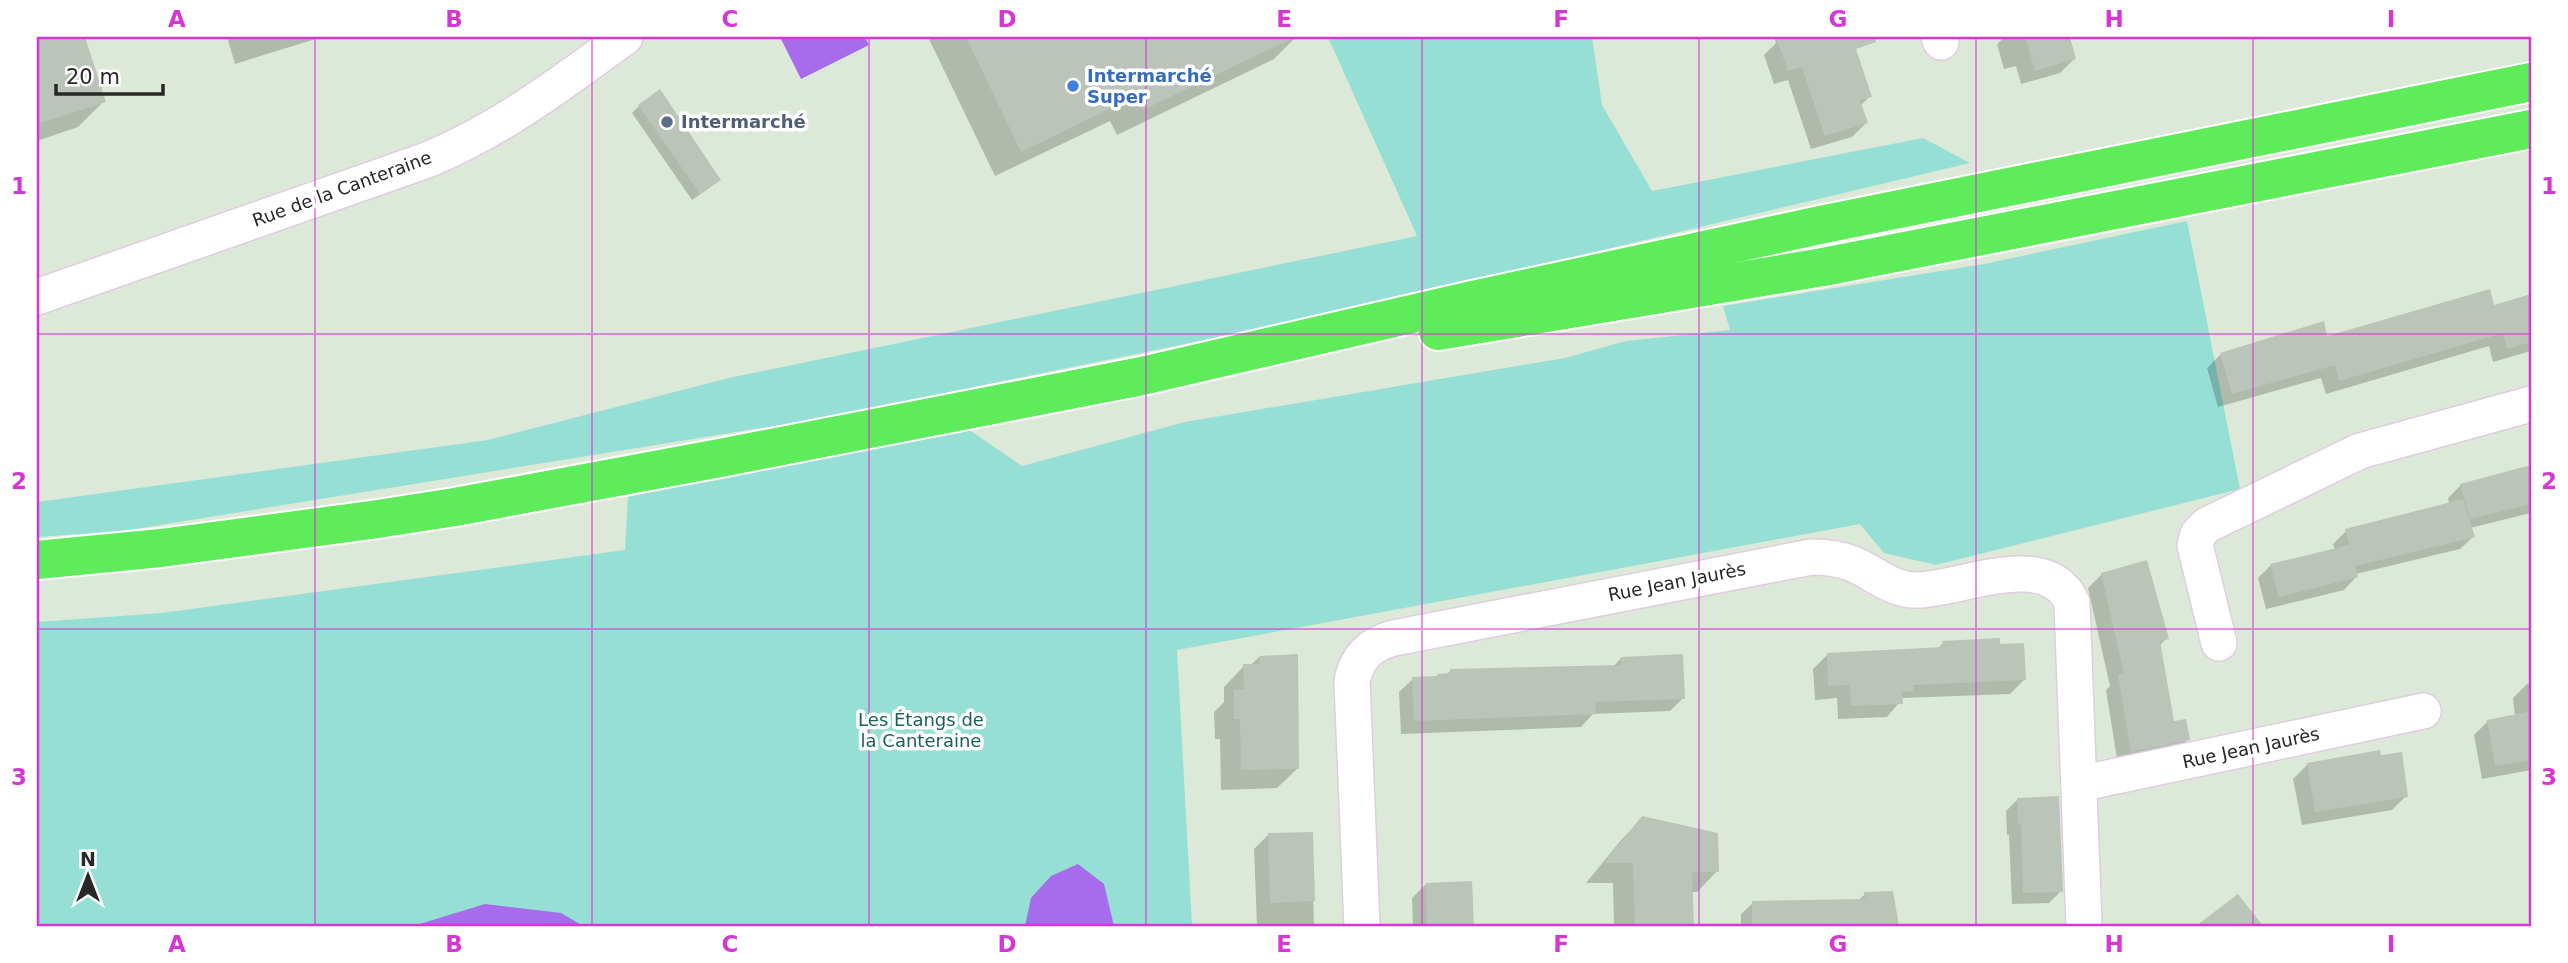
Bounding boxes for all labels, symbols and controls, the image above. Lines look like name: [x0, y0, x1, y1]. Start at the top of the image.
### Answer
text: A: [168, 6, 186, 32]
text: B: [445, 6, 463, 32]
text: C: [722, 6, 738, 32]
text: D: [997, 6, 1017, 32]
text: E: [1276, 6, 1292, 32]
text: F: [1553, 6, 1569, 32]
text: G: [1829, 6, 1847, 32]
text: H: [2104, 6, 2124, 32]
text: I: [2387, 6, 2395, 32]
scale bar: [56, 52, 163, 96]
text: 20 m: [66, 65, 120, 89]
place label: Intermarché Super: [1087, 65, 1212, 107]
marker: Intermarché Super: [1065, 78, 1081, 94]
place label: Intermarché: [681, 111, 806, 132]
marker: Intermarché: [659, 114, 675, 130]
street label: Rue de la Canteraine: [249, 146, 434, 231]
text: 1: [11, 173, 27, 199]
text: 1: [2541, 173, 2557, 199]
text: 2: [11, 468, 27, 494]
text: 2: [2541, 468, 2557, 494]
street label: Rue Jean Jaurès: [1606, 558, 1747, 605]
park label: Les Étangs de la Canteraine: [858, 709, 984, 751]
street label: Rue Jean Jaurès: [2180, 723, 2321, 772]
text: 3: [11, 764, 27, 790]
text: 3: [2541, 764, 2557, 790]
north arrow: [52, 841, 122, 911]
text: N: [80, 848, 96, 870]
text: A: [168, 931, 186, 957]
text: B: [445, 931, 463, 957]
text: C: [722, 931, 738, 957]
text: D: [997, 931, 1017, 957]
text: E: [1276, 931, 1292, 957]
text: F: [1553, 931, 1569, 957]
text: G: [1829, 931, 1847, 957]
text: H: [2104, 931, 2124, 957]
text: I: [2387, 931, 2395, 957]

